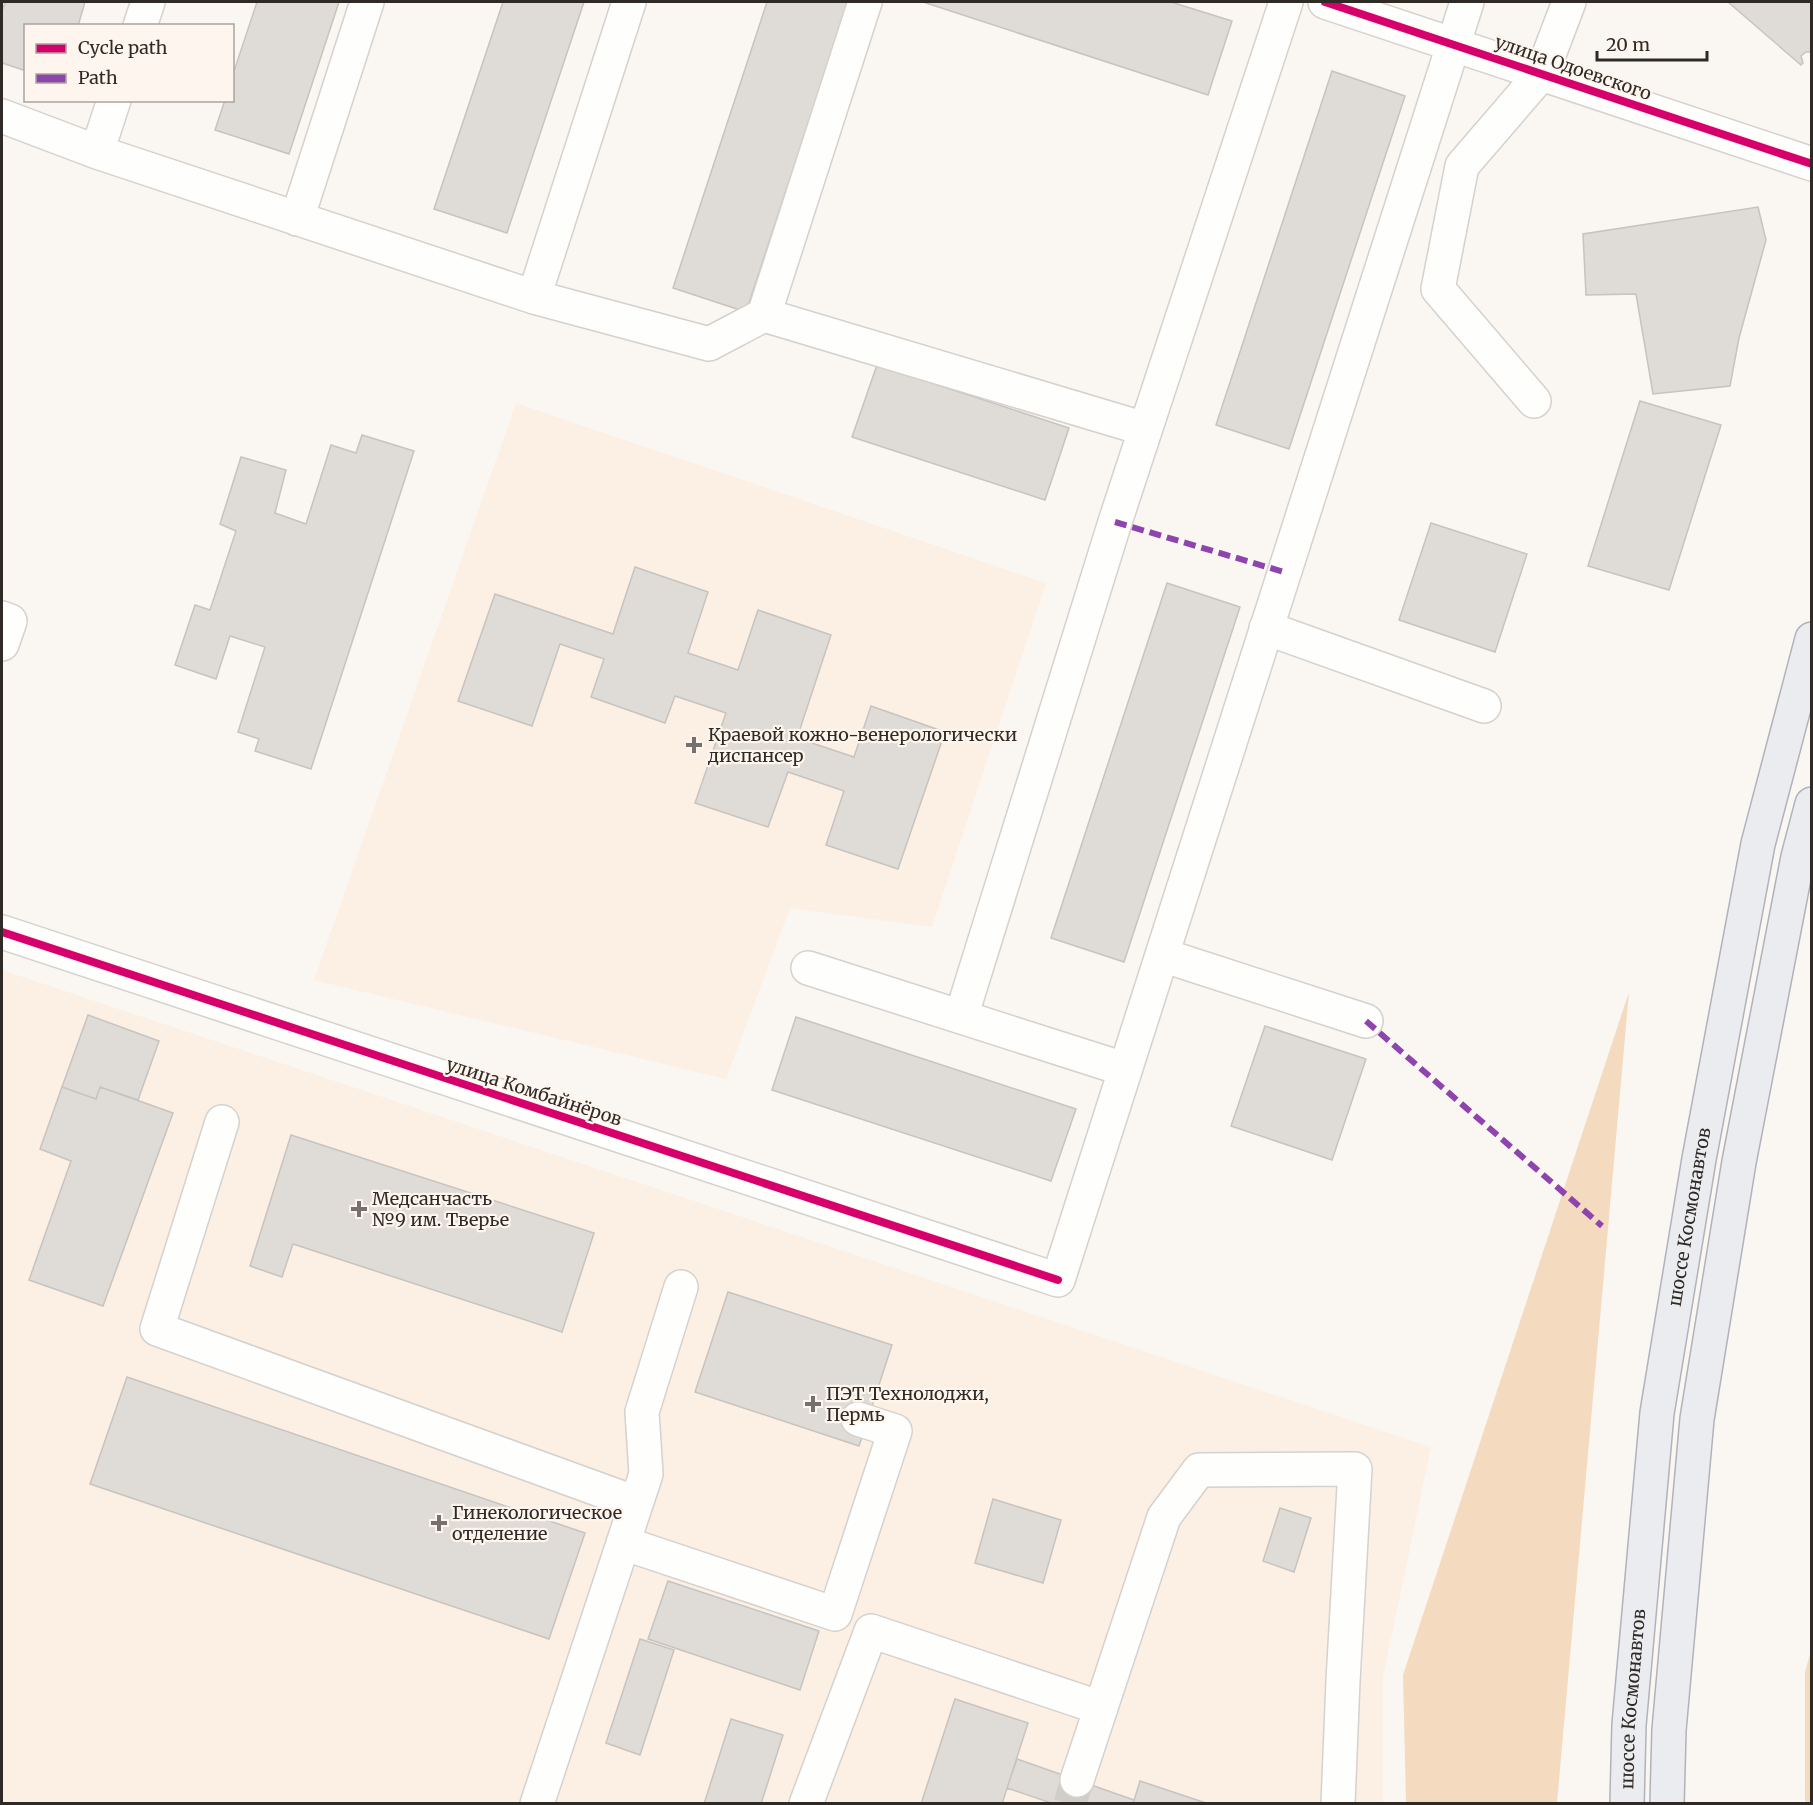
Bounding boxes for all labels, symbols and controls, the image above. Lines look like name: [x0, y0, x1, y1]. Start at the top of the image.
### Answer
legend: [24, 24, 234, 102]
scale bar: [1597, 24, 1706, 62]
street label: улица Одоевского: [1492, 30, 1655, 105]
text: 20 m: [1606, 33, 1650, 56]
text: Cycle path: [78, 36, 168, 59]
text: Path: [78, 66, 118, 89]
place label: Краевой кожно-венерологически диспансер: [707, 723, 1017, 767]
marker: Краевой кожно-венерологически диспансер: [685, 736, 703, 754]
street label: улица Комбайнёров: [443, 1052, 625, 1131]
street label: шоссе Космонавтов: [1663, 1125, 1716, 1308]
place label: Медсанчасть №9 им. Тверье: [372, 1187, 509, 1231]
marker: Медсанчасть №9 им. Тверье: [350, 1200, 368, 1218]
place label: ПЭТ Технолоджи, Пермь: [826, 1382, 989, 1426]
marker: ПЭТ Технолоджи, Пермь: [804, 1395, 822, 1413]
place label: Гинекологическое отделение: [452, 1501, 622, 1545]
marker: Гинекологическое отделение: [430, 1514, 448, 1532]
street label: шоссе Космонавтов: [1615, 1608, 1650, 1790]

